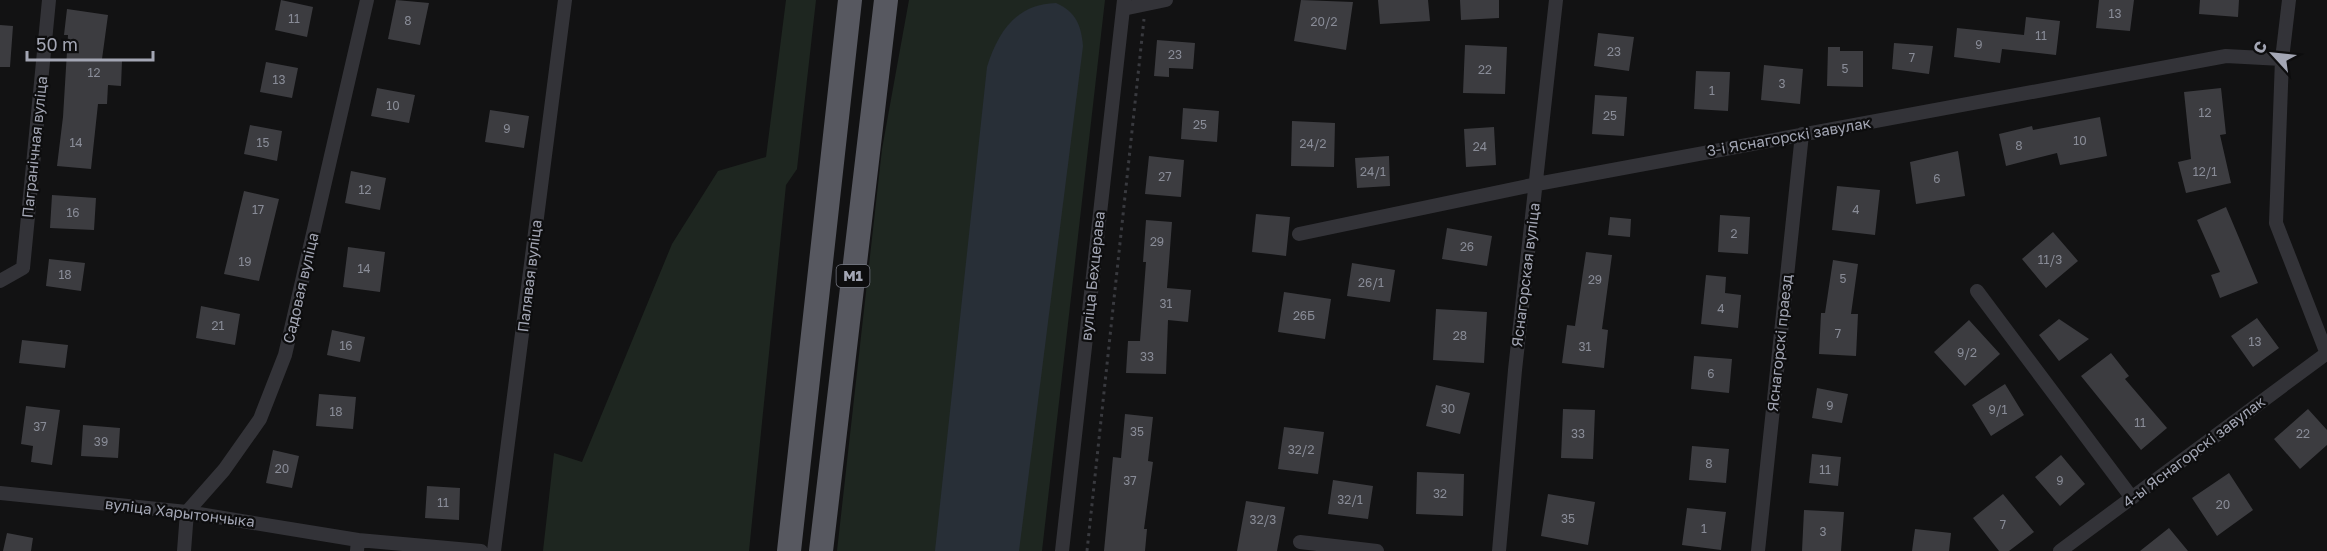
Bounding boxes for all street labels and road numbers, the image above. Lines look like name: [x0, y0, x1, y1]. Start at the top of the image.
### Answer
street label: Пагранічная вуліца: [18, 75, 50, 219]
street label: 3-і Яснагорскі завулак: [1705, 113, 1873, 159]
street label: Яснагорская вуліца: [1507, 202, 1543, 348]
street label: вуліца Бехцерава: [1076, 210, 1108, 341]
street label: Палявая вуліца: [513, 219, 545, 333]
street label: Садовая вуліца: [279, 231, 322, 345]
road number: М1: [836, 265, 870, 287]
street label: Яснагорскі праезд: [1763, 273, 1795, 412]
street label: 4-ы Яснагорскі завулак: [2119, 392, 2268, 511]
street label: вуліца Харытончыка: [104, 494, 256, 530]

